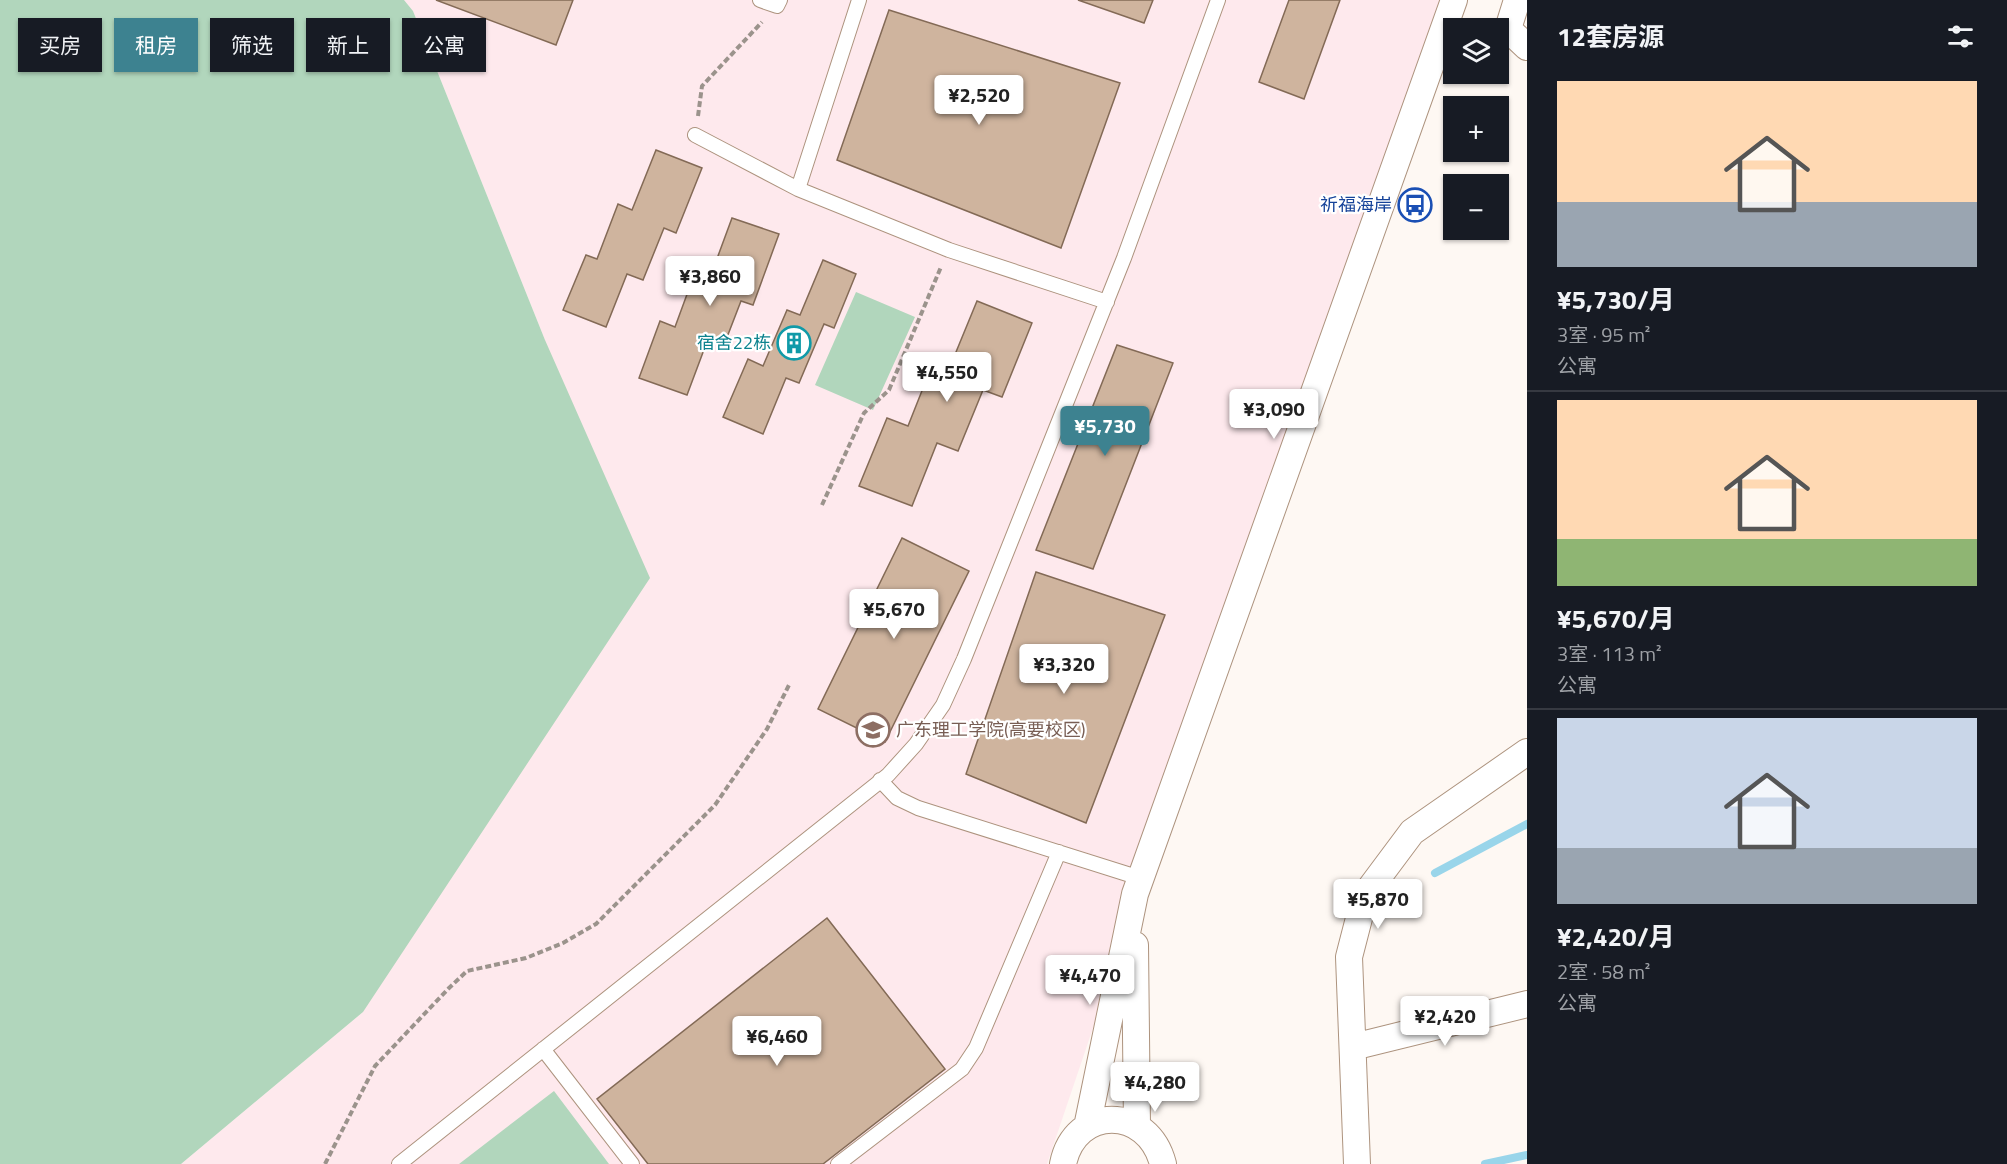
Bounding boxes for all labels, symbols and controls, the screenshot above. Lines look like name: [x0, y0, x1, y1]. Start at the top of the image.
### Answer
text: 12套房源: [1557, 17, 1664, 56]
chip: 买房: [18, 18, 102, 72]
chip: 租房: [114, 18, 198, 72]
chip: 筛选: [210, 18, 294, 72]
chip: 新上: [306, 18, 390, 72]
chip: 公寓: [402, 18, 486, 72]
map controls: [1443, 18, 1509, 240]
button: layers: [1443, 18, 1509, 84]
icon: filters: [1944, 20, 1977, 53]
pin: ¥2,520: [930, 75, 1028, 126]
text: ¥2,520: [948, 79, 1010, 110]
button: +: [1443, 96, 1509, 162]
icon: home: [1713, 120, 1821, 228]
button: −: [1443, 174, 1509, 240]
bus stop icon: 祈福海岸: [1397, 187, 1433, 223]
place label: 祈福海岸: [1320, 191, 1392, 218]
pin: ¥3,860: [661, 256, 759, 307]
text: ¥3,860: [679, 260, 741, 291]
text: ¥5,730/月: [1557, 280, 1675, 319]
text: 3室 · 95 m²: [1557, 319, 1650, 350]
building icon: 宿舍22栋: [776, 325, 812, 361]
place label: 宿舍22栋: [697, 329, 771, 356]
text: 公寓: [1557, 350, 1597, 381]
pin: ¥4,550: [898, 352, 996, 403]
text: ¥4,550: [916, 356, 978, 387]
pin: ¥3,090: [1225, 389, 1323, 440]
text: ¥3,090: [1243, 393, 1305, 424]
pin: ¥5,730: [1056, 406, 1154, 457]
text: ¥5,730: [1074, 410, 1136, 441]
icon: home: [1713, 439, 1821, 547]
pin: ¥5,670: [845, 589, 943, 640]
text: ¥5,670: [863, 593, 925, 624]
text: ¥5,670/月: [1557, 599, 1675, 638]
text: 3室 · 113 m²: [1557, 638, 1662, 669]
pin: ¥3,320: [1015, 644, 1113, 695]
text: ¥3,320: [1033, 648, 1095, 679]
text: 公寓: [1557, 669, 1597, 700]
school or university icon: 广东理工学院(高要校区): [855, 712, 891, 748]
place label: 广东理工学院(高要校区): [896, 716, 1086, 743]
icon: home: [1713, 757, 1821, 865]
pin: ¥5,870: [1329, 879, 1427, 930]
text: ¥5,870: [1347, 883, 1409, 914]
text: ¥2,420/月: [1557, 917, 1675, 956]
pin: ¥4,470: [1041, 955, 1139, 1006]
text: 2室 · 58 m²: [1557, 956, 1650, 987]
text: ¥4,470: [1059, 959, 1121, 990]
text: 公寓: [1557, 987, 1597, 1018]
pin: ¥2,420: [1396, 996, 1494, 1047]
text: ¥2,420: [1414, 1000, 1476, 1031]
pin: ¥6,460: [728, 1016, 826, 1067]
text: ¥6,460: [746, 1020, 808, 1051]
pin: ¥4,280: [1106, 1062, 1204, 1113]
text: ¥4,280: [1124, 1066, 1186, 1097]

